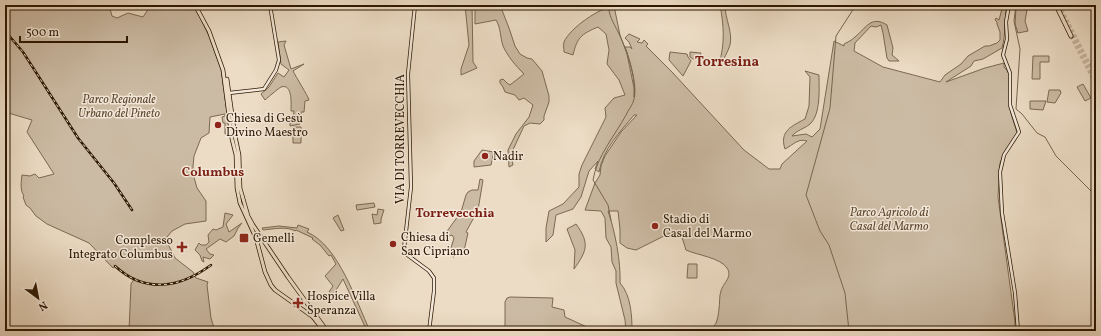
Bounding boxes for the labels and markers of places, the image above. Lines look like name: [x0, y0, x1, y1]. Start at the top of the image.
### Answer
place label: Chiesa di Gesù Divino Maestro: [226, 111, 308, 141]
marker: Chiesa di Gesù Divino Maestro: [213, 120, 223, 130]
place label: Nadir: [493, 149, 523, 165]
marker: Nadir: [480, 151, 490, 161]
place label: Stadio di Casal del Marmo: [663, 212, 752, 242]
marker: Stadio di Casal del Marmo: [650, 221, 660, 231]
place label: Chiesa di San Cipriano: [401, 230, 470, 260]
place label: Gemelli: [253, 231, 295, 247]
marker: Gemelli: [238, 232, 250, 244]
place label: Complesso Integrato Columbus: [68, 233, 173, 263]
marker: Chiesa di San Cipriano: [388, 239, 398, 249]
marker: Complesso Integrato Columbus: [176, 241, 188, 253]
place label: Hospice Villa Speranza: [307, 289, 376, 319]
marker: Hospice Villa Speranza: [292, 297, 304, 309]

